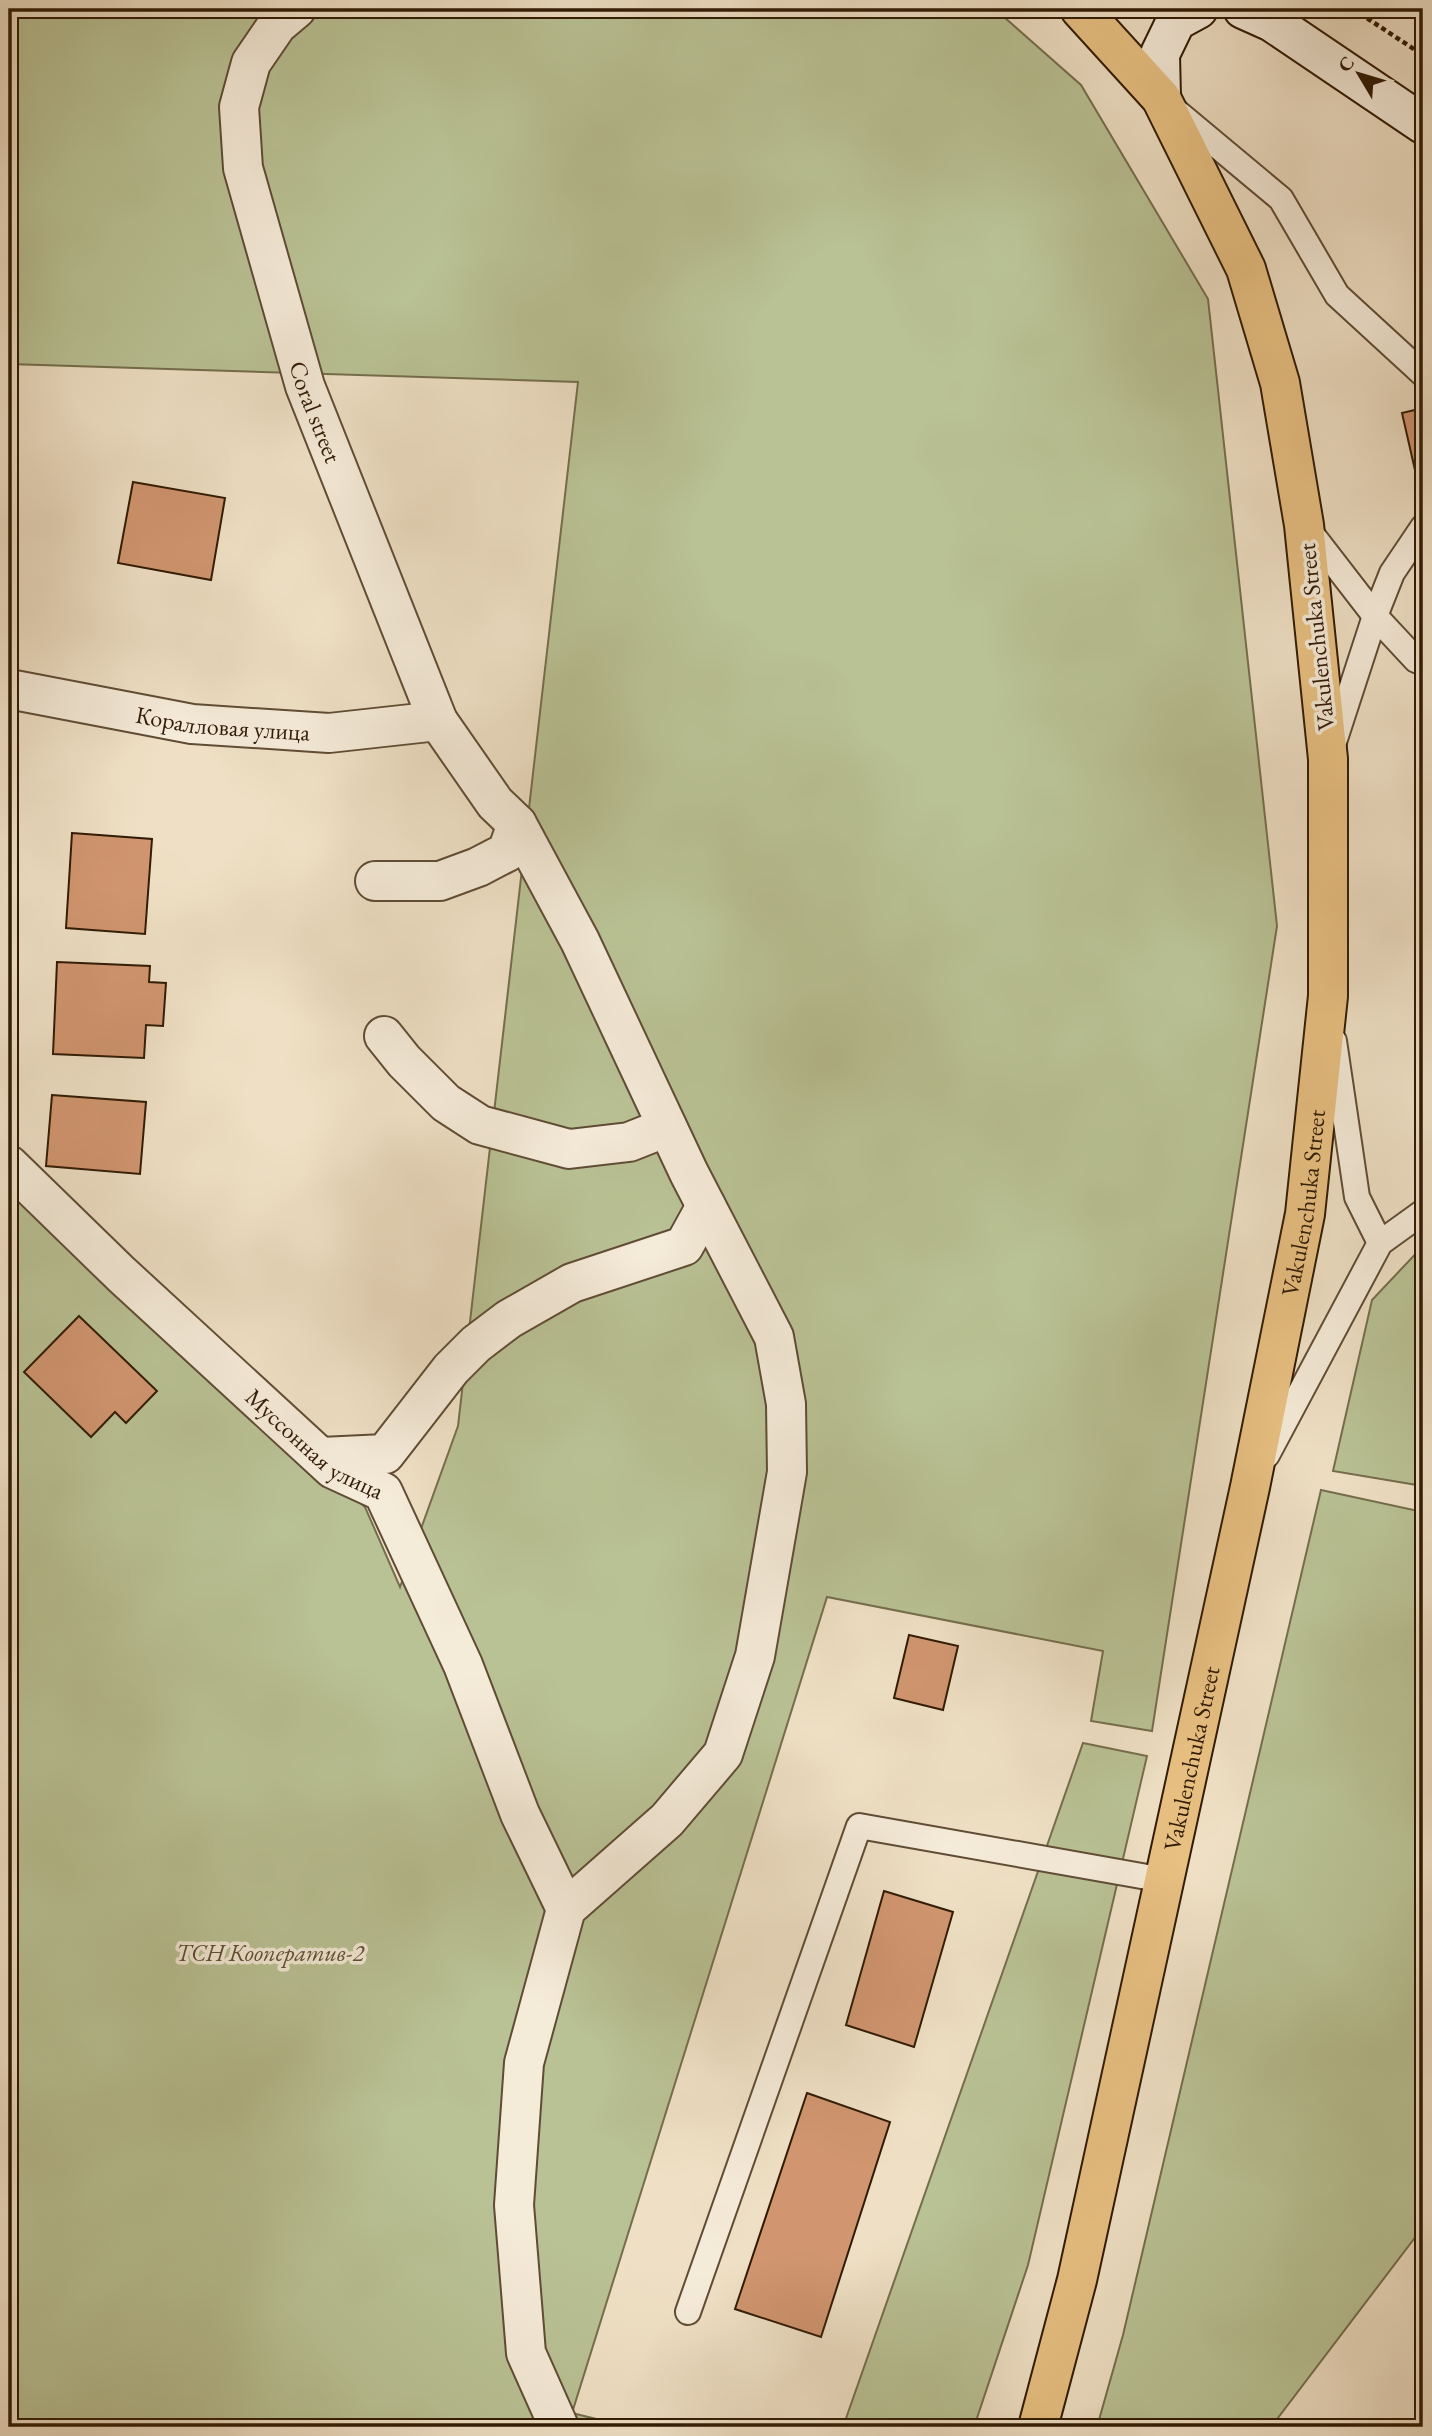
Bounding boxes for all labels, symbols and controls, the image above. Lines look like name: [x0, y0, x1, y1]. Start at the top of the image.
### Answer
north arrow: [1324, 38, 1394, 108]
text: С: [1332, 51, 1360, 77]
street label: Coral street: [283, 357, 349, 467]
street label: Vakulenchuka Street: [1291, 541, 1341, 732]
street label: Коралловая улица: [133, 698, 311, 747]
street label: Vakulenchuka Street: [1273, 1108, 1331, 1299]
street label: Муссонная улица: [239, 1381, 389, 1506]
street label: Vakulenchuka Street: [1156, 1663, 1226, 1854]
park label: ТСН Кооператив-2: [176, 1937, 365, 1968]

